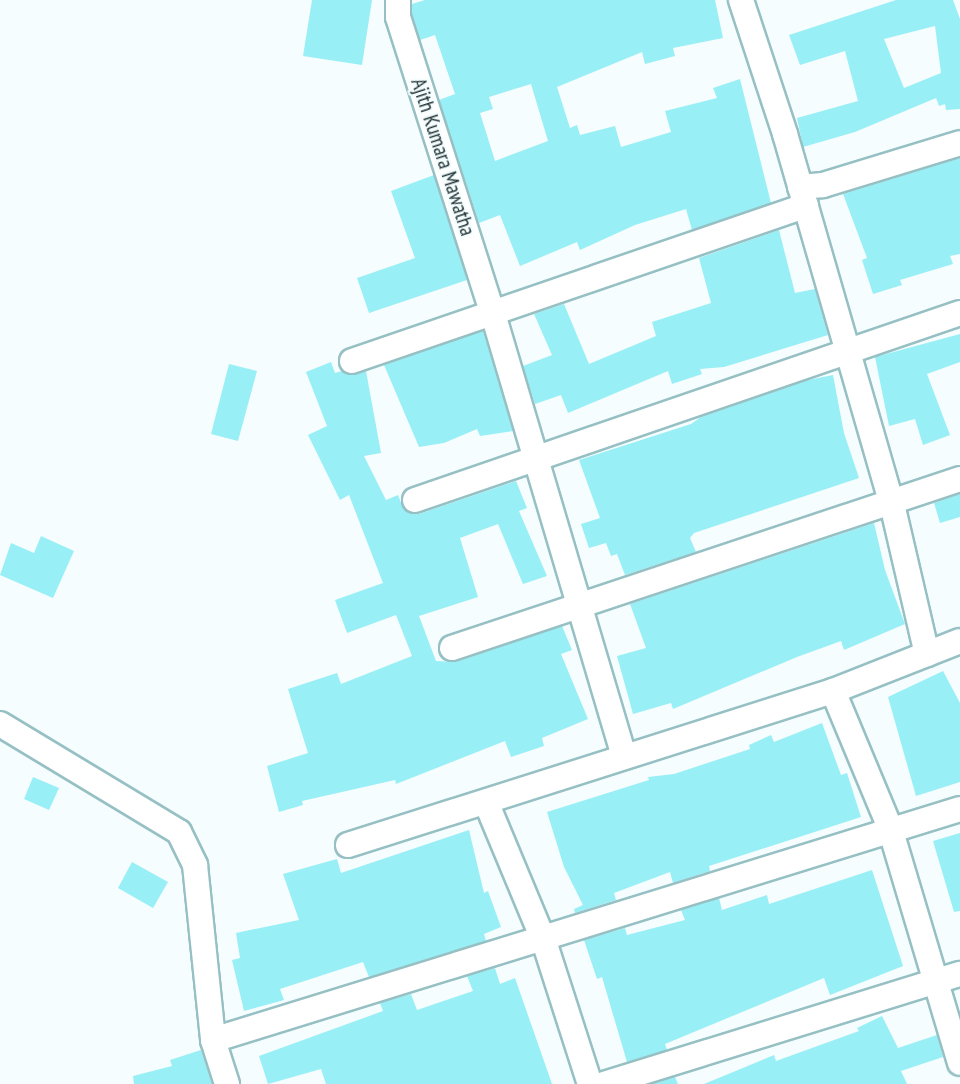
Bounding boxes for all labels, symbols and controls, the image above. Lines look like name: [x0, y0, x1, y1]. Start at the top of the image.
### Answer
street label: Ajith Kumara Mawatha: [406, 75, 480, 239]

